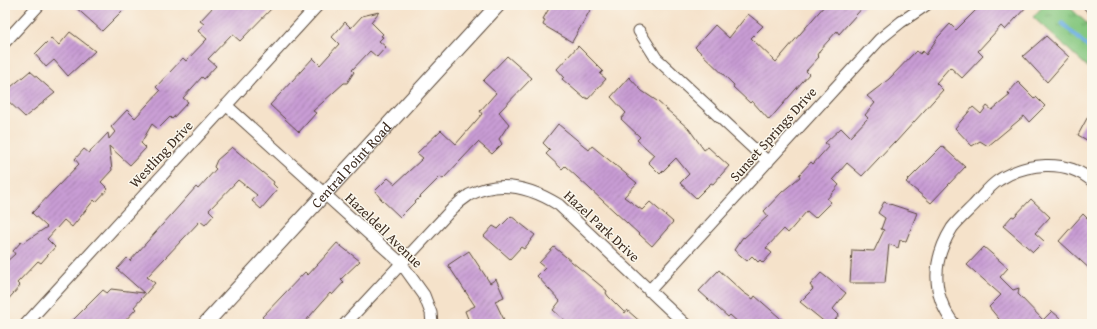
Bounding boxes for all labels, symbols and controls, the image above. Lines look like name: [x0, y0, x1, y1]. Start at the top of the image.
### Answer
street label: Sunset Springs Drive: [725, 82, 821, 186]
street label: Westling Drive: [124, 116, 198, 192]
street label: Central Point Road: [306, 117, 396, 212]
street label: Hazel Park Drive: [560, 186, 645, 267]
street label: Hazeldell Avenue: [341, 188, 427, 272]

